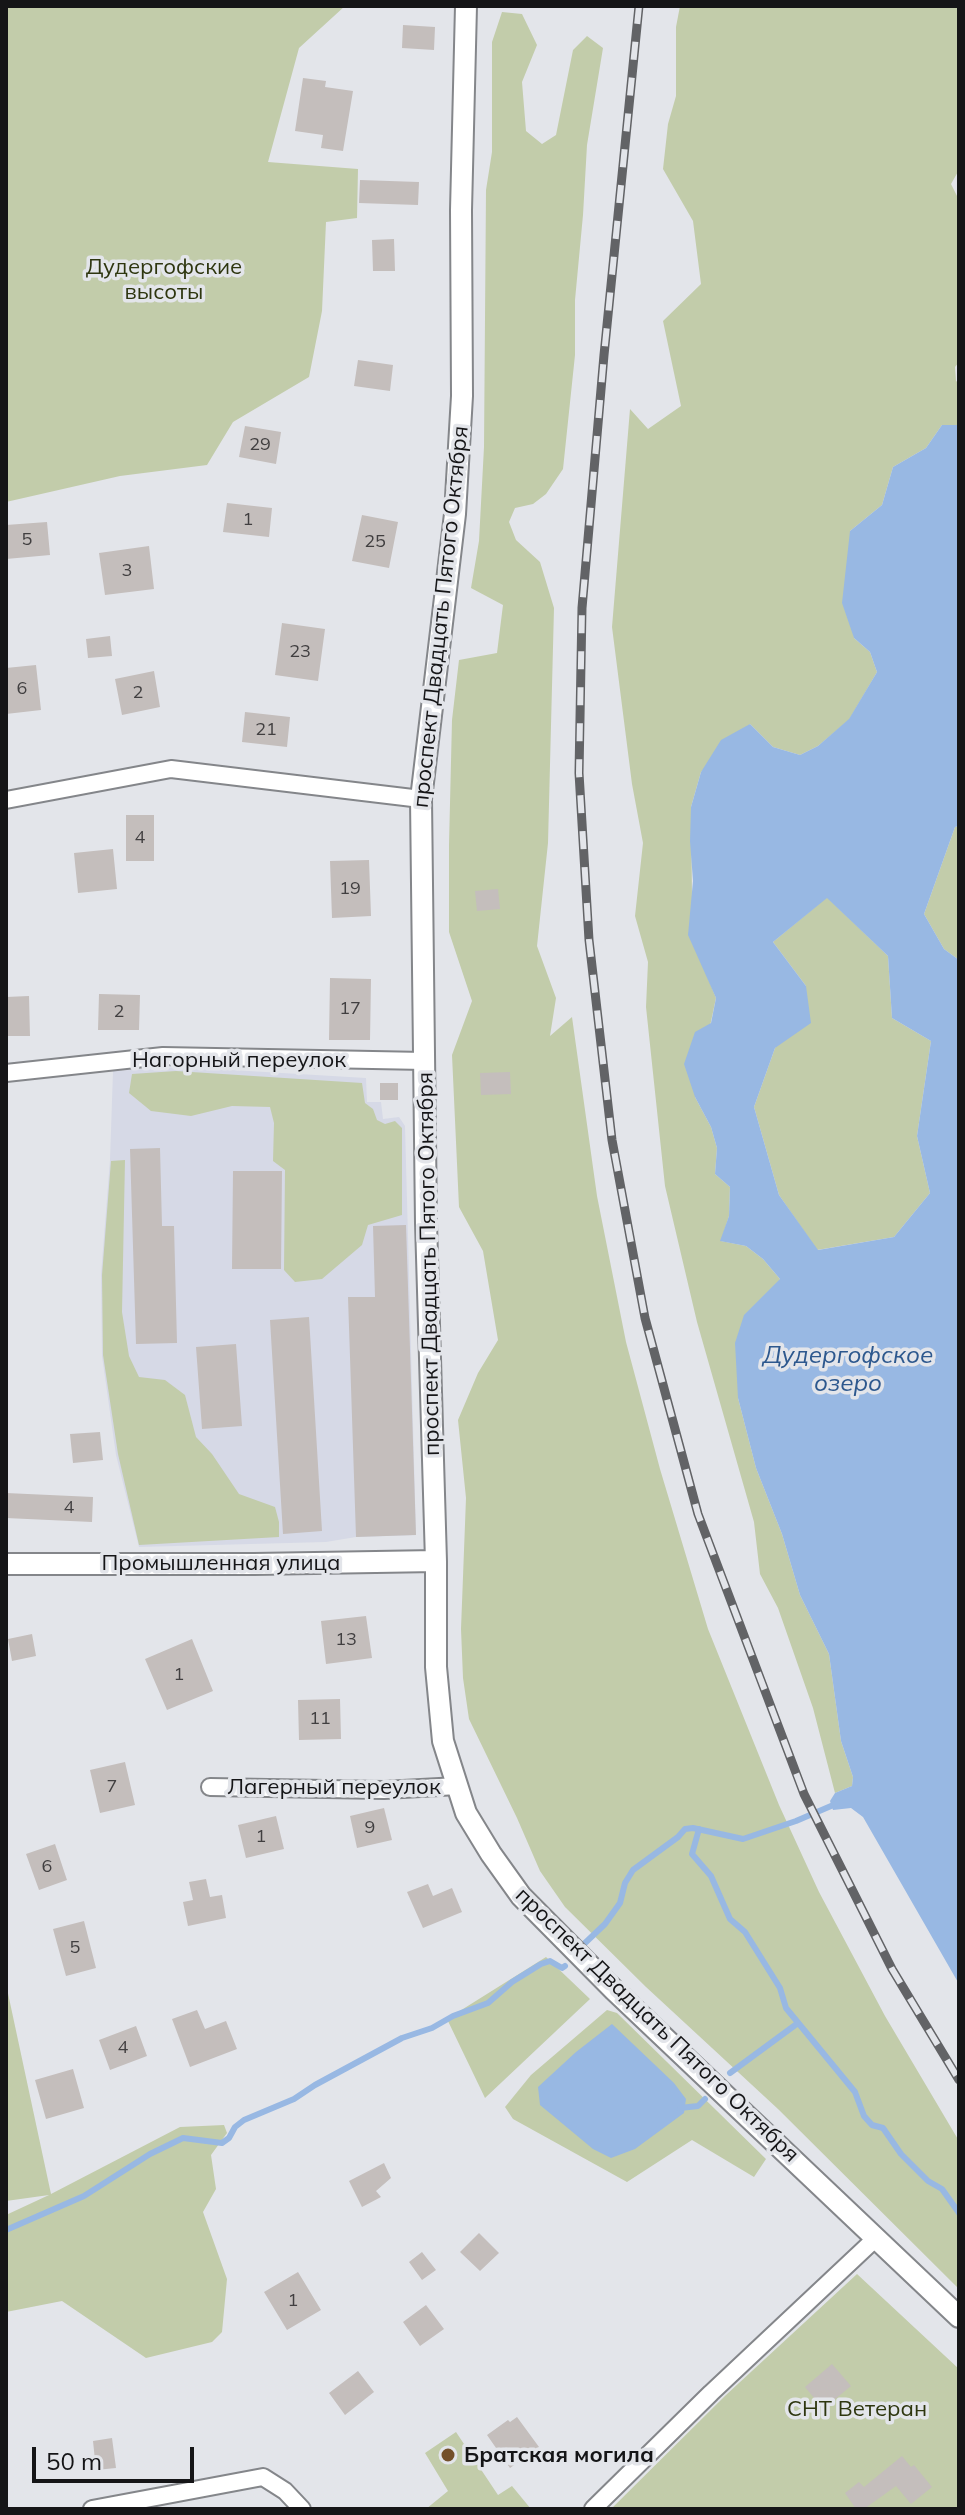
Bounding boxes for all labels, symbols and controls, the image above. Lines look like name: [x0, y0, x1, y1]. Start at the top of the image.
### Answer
park label: Дудергофские высоты: [86, 254, 242, 306]
street label: проспект Двадцать Пятого Октября: [408, 425, 474, 809]
house number: 29: [249, 434, 271, 456]
house number: 1: [243, 509, 253, 531]
house number: 5: [22, 529, 32, 551]
house number: 25: [364, 531, 386, 553]
house number: 3: [122, 560, 132, 582]
house number: 23: [289, 641, 311, 663]
house number: 6: [17, 678, 27, 700]
house number: 2: [133, 682, 143, 704]
house number: 21: [255, 719, 277, 741]
house number: 4: [135, 827, 145, 849]
house number: 19: [339, 878, 361, 900]
house number: 17: [339, 998, 361, 1020]
house number: 2: [114, 1001, 124, 1023]
street label: Нагорный переулок: [132, 1047, 346, 1073]
street label: проспект Двадцать Пятого Октября: [412, 1072, 446, 1456]
water label: Дудергофское озеро: [763, 1342, 933, 1398]
house number: 4: [64, 1497, 74, 1519]
street label: Промышленная улица: [102, 1550, 340, 1576]
house number: 13: [335, 1629, 357, 1651]
house number: 1: [174, 1664, 184, 1686]
house number: 11: [309, 1708, 331, 1730]
street label: Лагерный переулок: [227, 1774, 441, 1800]
house number: 7: [107, 1776, 117, 1798]
house number: 9: [365, 1817, 375, 1839]
house number: 1: [256, 1826, 266, 1848]
house number: 6: [42, 1856, 52, 1878]
street label: проспект Двадцать Пятого Октября: [510, 1882, 804, 2168]
house number: 5: [70, 1937, 80, 1959]
house number: 4: [118, 2037, 128, 2059]
house number: 1: [288, 2290, 298, 2312]
park label: СНТ Ветеран: [787, 2396, 927, 2422]
scale bar: [36, 2431, 198, 2481]
place label: Братская могила: [464, 2442, 654, 2468]
text: 50 m: [46, 2446, 102, 2476]
marker: Братская могила: [439, 2446, 457, 2464]

